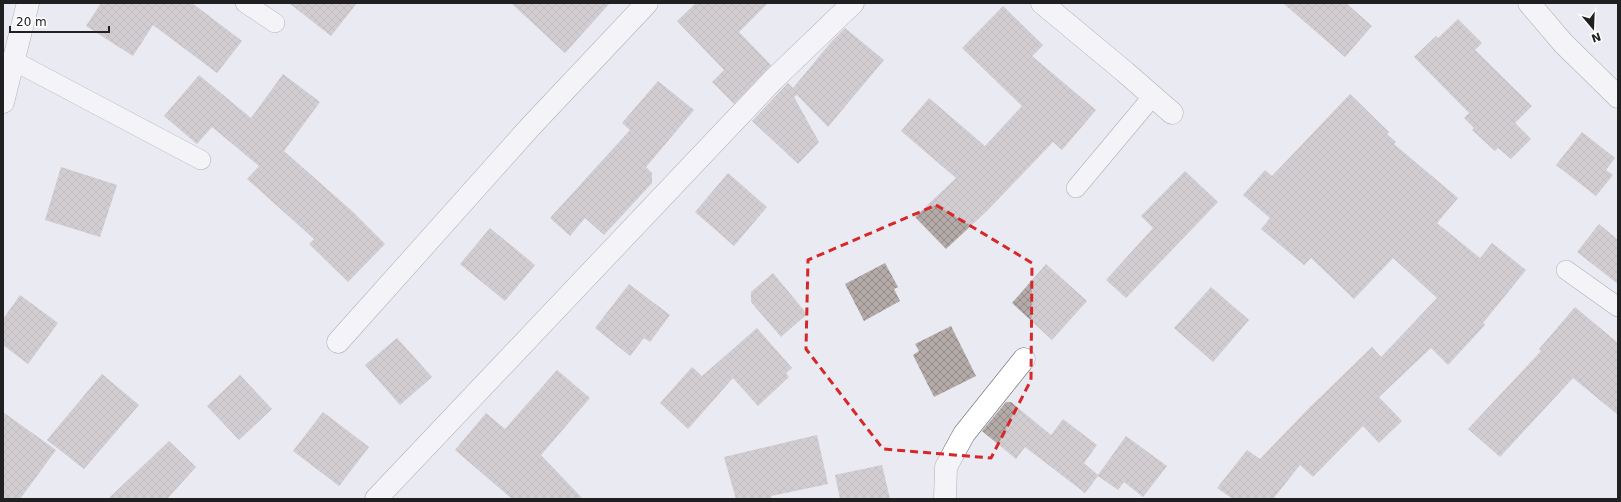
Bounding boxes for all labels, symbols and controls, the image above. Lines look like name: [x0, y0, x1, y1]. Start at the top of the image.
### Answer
scale bar: [10, 8, 109, 34]
north arrow: [1573, 8, 1613, 48]
text: 20 m: [16, 15, 47, 29]
text: N: [1590, 29, 1603, 45]

